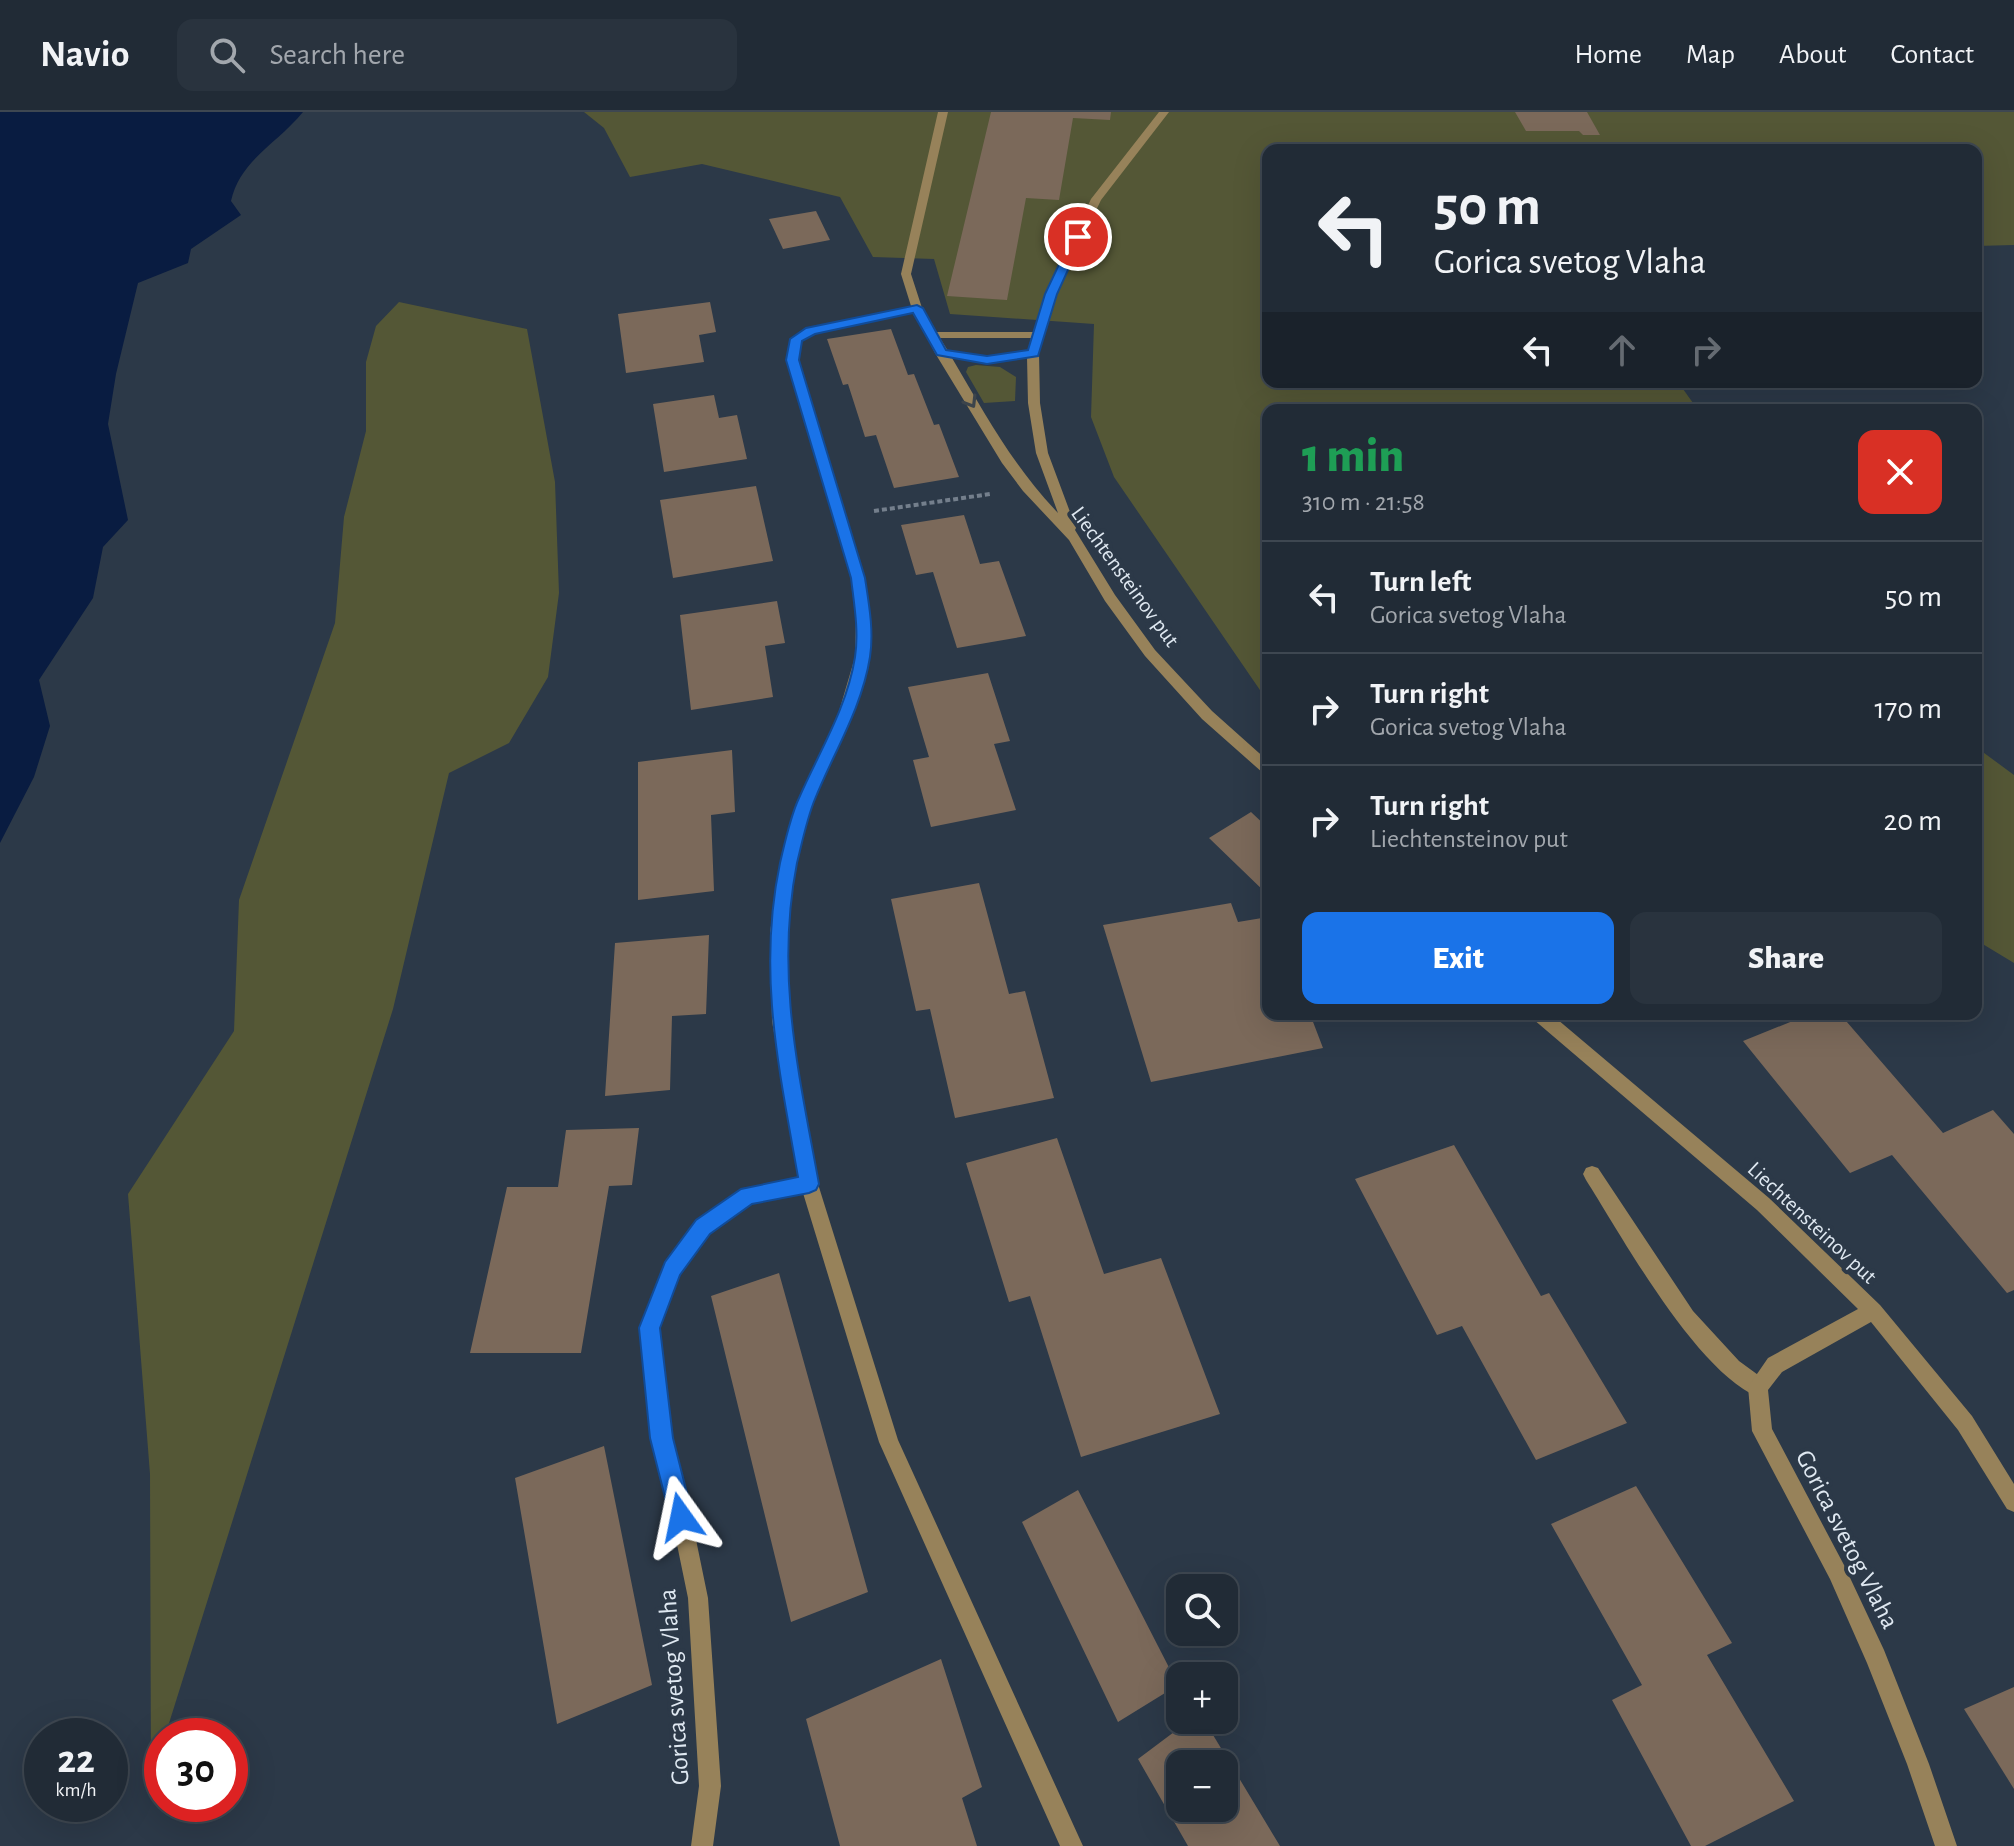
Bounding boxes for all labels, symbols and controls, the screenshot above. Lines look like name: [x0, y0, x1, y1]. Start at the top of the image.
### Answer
search box: [177, 19, 737, 91]
icon: search: [205, 33, 249, 77]
text: Navio: [40, 36, 129, 74]
text: Search here: [269, 40, 405, 70]
text: Home: [1575, 41, 1642, 69]
text: Map: [1686, 41, 1735, 69]
text: About: [1779, 41, 1847, 69]
text: Contact: [1891, 41, 1974, 69]
icon: left: [1302, 176, 1406, 280]
text: 50 m: [1434, 179, 1541, 235]
pin: [1044, 203, 1112, 271]
icon: arrive: [1056, 215, 1100, 259]
text: Gorica svetog Vlaha: [1434, 244, 1706, 280]
icon: left: [1516, 328, 1560, 372]
icon: ahead: [1600, 328, 1644, 372]
icon: right: [1684, 328, 1728, 372]
one-way arrow: [961, 393, 976, 408]
button: close: [1858, 430, 1942, 514]
text: 1 min: [1302, 433, 1404, 481]
text: 310 m · 21:58: [1302, 489, 1425, 515]
street label: Liechtensteinov put: [1067, 502, 1183, 651]
text: Turn left: [1370, 567, 1471, 597]
icon: left: [1302, 575, 1346, 619]
text: 50 m: [1885, 582, 1942, 612]
text: Gorica svetog Vlaha: [1370, 602, 1567, 628]
text: Turn right: [1370, 679, 1489, 709]
icon: right: [1302, 687, 1346, 731]
text: 170 m: [1874, 694, 1942, 724]
text: Gorica svetog Vlaha: [1370, 714, 1567, 740]
text: Turn right: [1370, 791, 1489, 821]
icon: right: [1302, 799, 1346, 843]
text: 20 m: [1884, 806, 1942, 836]
text: Liechtensteinov put: [1370, 826, 1568, 852]
button: Exit: [1302, 912, 1614, 1004]
button: Share: [1630, 912, 1942, 1004]
street label: Liechtensteinov put: [1744, 1158, 1881, 1288]
street label: Gorica svetog Vlaha: [1791, 1446, 1903, 1633]
position arrow: [639, 1475, 723, 1559]
map controls: [1166, 1574, 1238, 1822]
button: search: [1166, 1574, 1238, 1646]
street label: Gorica svetog Vlaha: [654, 1588, 694, 1786]
button: +: [1166, 1662, 1238, 1734]
speed limit sign: 30: [144, 1718, 248, 1822]
text: 22: [57, 1740, 95, 1780]
button: −: [1166, 1750, 1238, 1822]
text: km/h: [55, 1780, 97, 1800]

